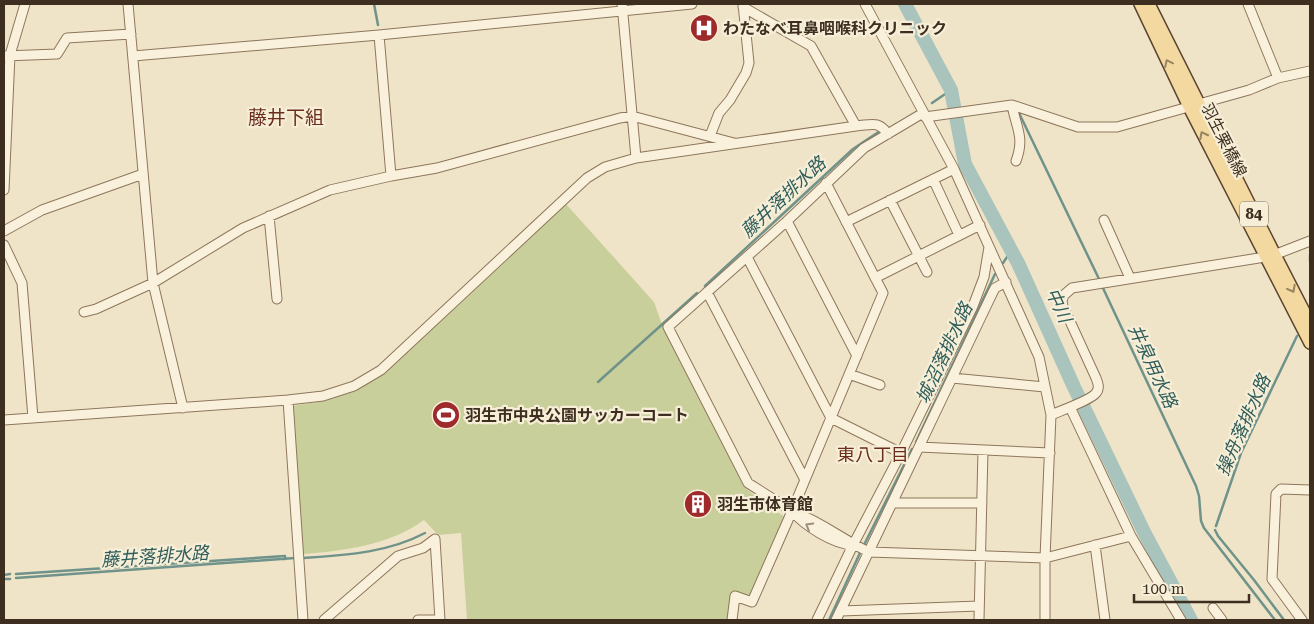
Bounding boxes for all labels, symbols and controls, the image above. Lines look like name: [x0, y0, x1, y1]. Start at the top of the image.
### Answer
hospital icon: わたなべ耳鼻咽喉科クリニック: [689, 13, 719, 43]
place label: わたなべ耳鼻咽喉科クリニック: [723, 19, 947, 38]
one-way arrow: [1164, 59, 1174, 68]
street label: 羽生栗橋線: [1197, 100, 1251, 180]
district label: 藤井下組: [248, 106, 324, 129]
one-way arrow: [1199, 132, 1209, 141]
water label: 藤井落排水路: [736, 151, 831, 242]
road number: 84: [1240, 202, 1268, 226]
one-way arrow: [1286, 283, 1296, 292]
water label: 中川: [1042, 284, 1077, 328]
water label: 城沼落排水路: [912, 298, 977, 406]
water label: 井泉用水路: [1124, 321, 1182, 413]
water label: 操舟落排水路: [1211, 370, 1275, 479]
sports icon: 羽生市中央公園サッカーコート: [431, 400, 461, 430]
place label: 羽生市中央公園サッカーコート: [465, 406, 689, 425]
district label: 東八丁目: [837, 444, 909, 465]
building icon: 羽生市体育館: [683, 489, 713, 519]
place label: 羽生市体育館: [717, 495, 813, 514]
one-way arrow: [805, 522, 814, 532]
water label: 藤井落排水路: [100, 542, 212, 570]
scale bar: [1134, 572, 1249, 604]
text: 100 m: [1142, 580, 1185, 598]

